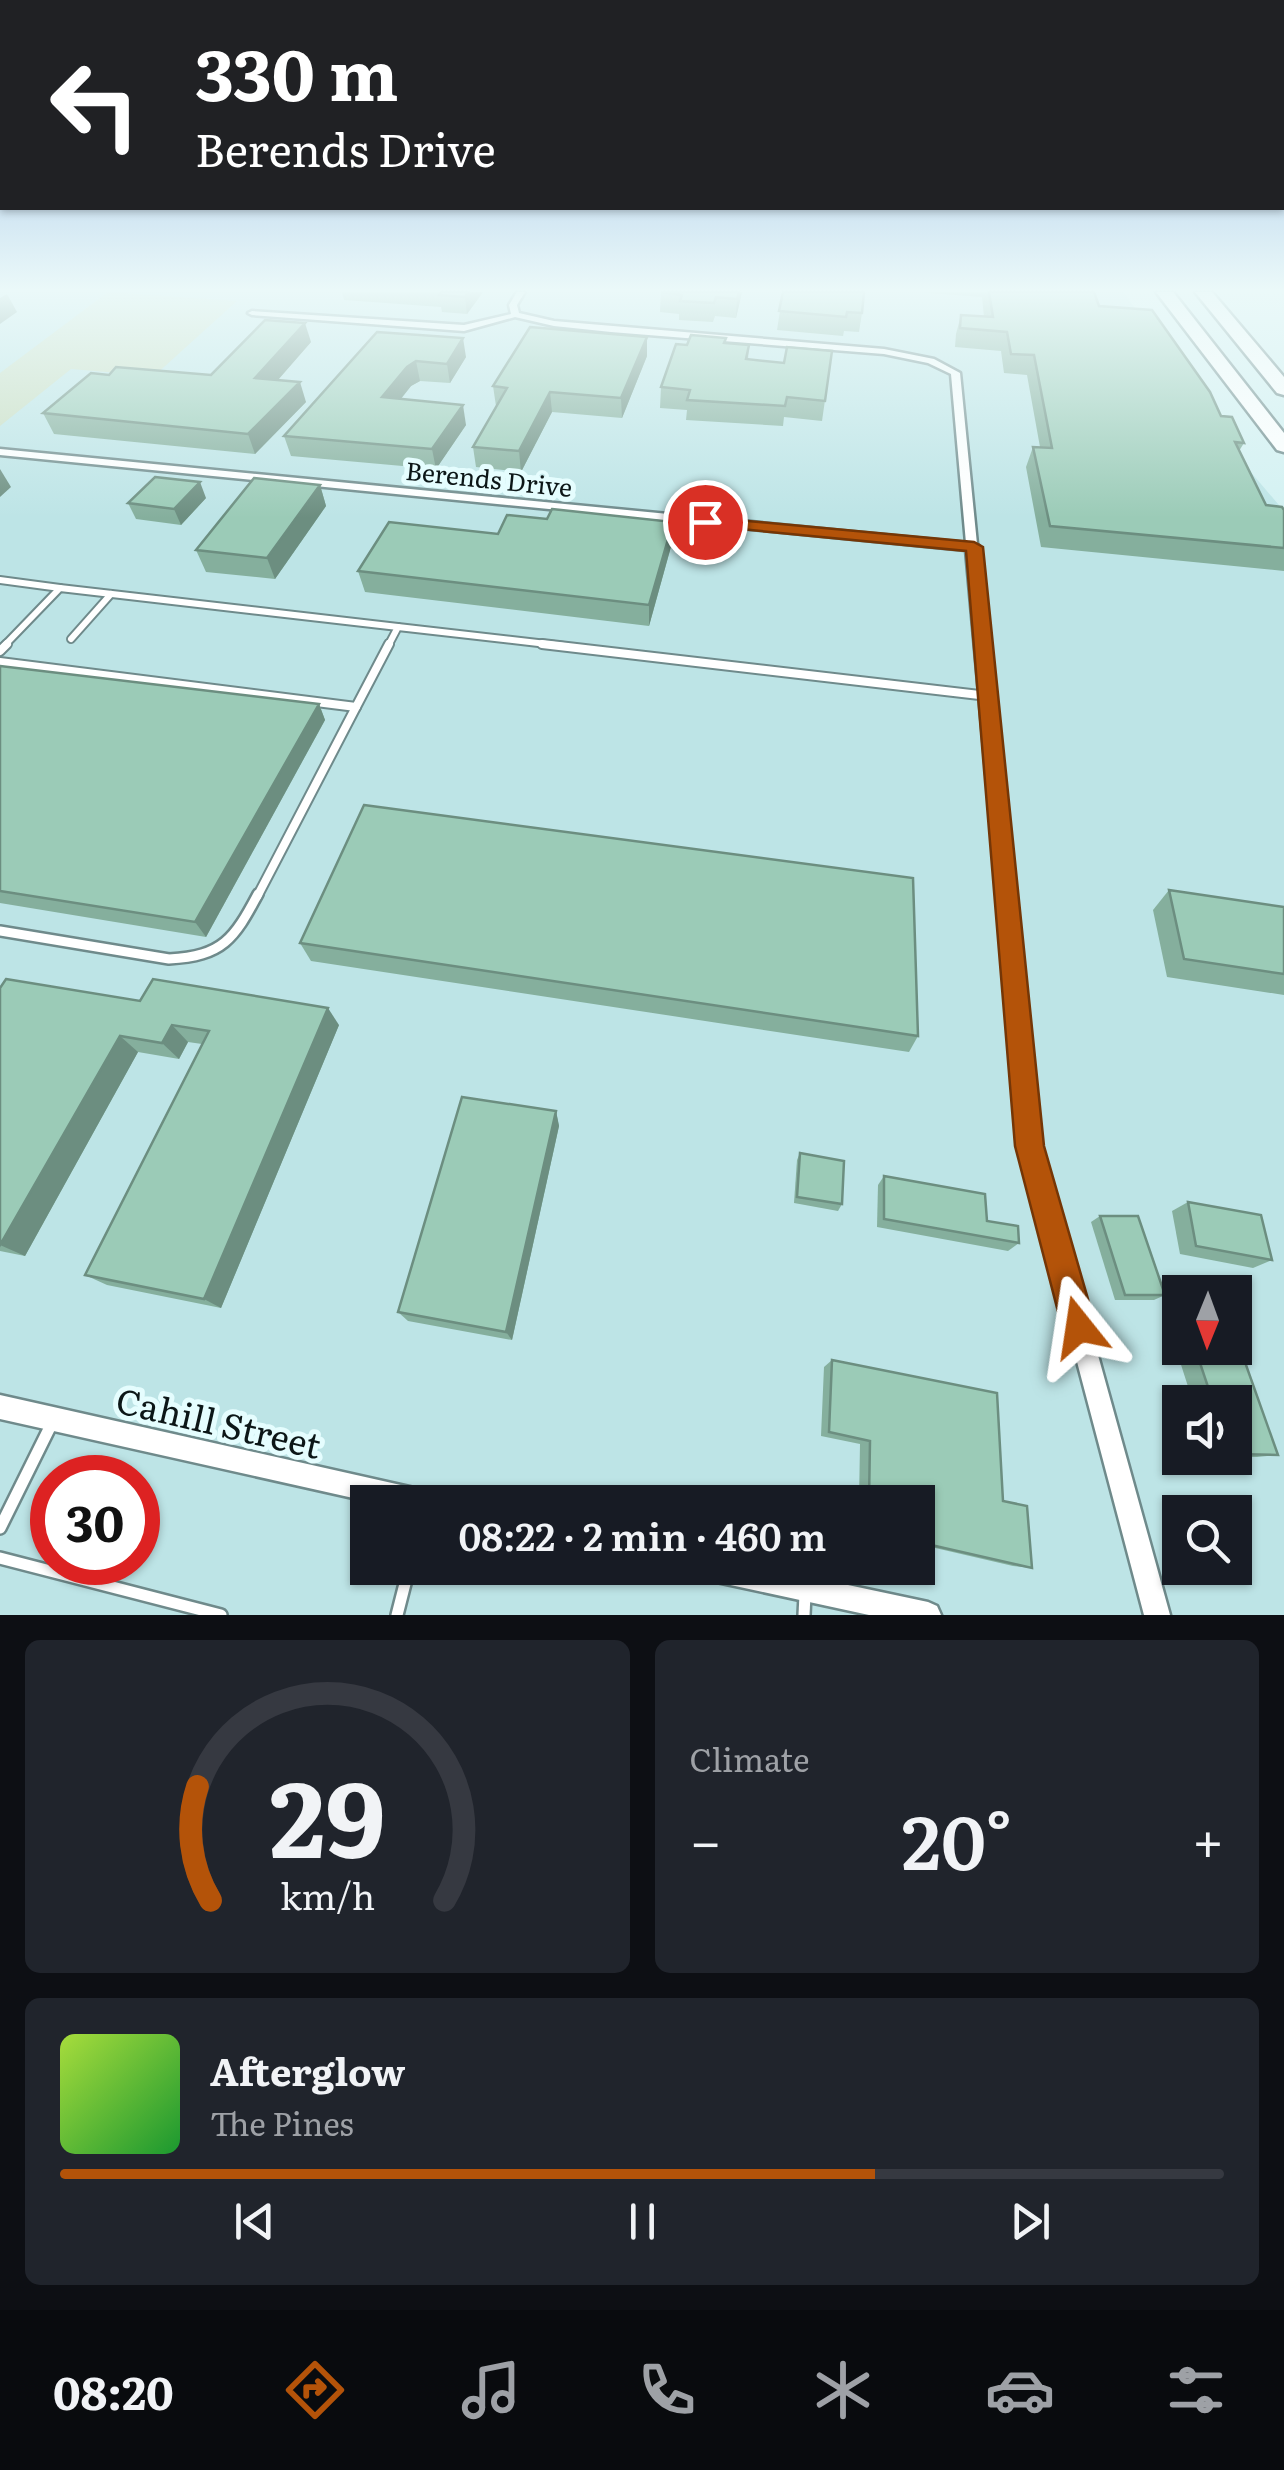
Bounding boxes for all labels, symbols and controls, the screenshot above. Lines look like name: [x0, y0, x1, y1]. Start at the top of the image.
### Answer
text: 330 m: [195, 19, 399, 123]
icon: left: [30, 40, 160, 170]
text: Berends Drive: [195, 114, 496, 181]
street label: Berends Drive: [404, 451, 574, 505]
pin: [663, 480, 748, 565]
icon: arrive: [678, 495, 733, 550]
position arrow: [1027, 1275, 1131, 1379]
north arrow: [1162, 1275, 1252, 1365]
map controls: [1162, 1275, 1252, 1585]
street label: Cahill Street: [112, 1372, 326, 1470]
button: sound: [1162, 1385, 1252, 1475]
speed limit sign: 30: [30, 1455, 160, 1585]
button: search: [1162, 1495, 1252, 1585]
text: 08:22 · 2 min · 460 m: [458, 1506, 827, 1563]
text: Climate: [690, 1734, 810, 1782]
text: 29: [269, 1736, 385, 1890]
text: 20°: [902, 1782, 1012, 1893]
text: −: [690, 1797, 722, 1879]
text: +: [1192, 1797, 1224, 1879]
text: km/h: [280, 1868, 375, 1921]
text: Afterglow: [210, 2041, 405, 2098]
text: The Pines: [210, 2098, 354, 2146]
icon: previous: [227, 2194, 282, 2249]
icon: pause: [615, 2194, 670, 2249]
icon: next: [1003, 2194, 1058, 2249]
icon: directions: [280, 2355, 350, 2425]
icon: music: [456, 2355, 526, 2425]
icon: phone: [632, 2355, 702, 2425]
icon: climate: [808, 2355, 878, 2425]
icon: car: [985, 2355, 1055, 2425]
icon: filters: [1161, 2355, 1231, 2425]
text: 08:20: [53, 2357, 174, 2424]

